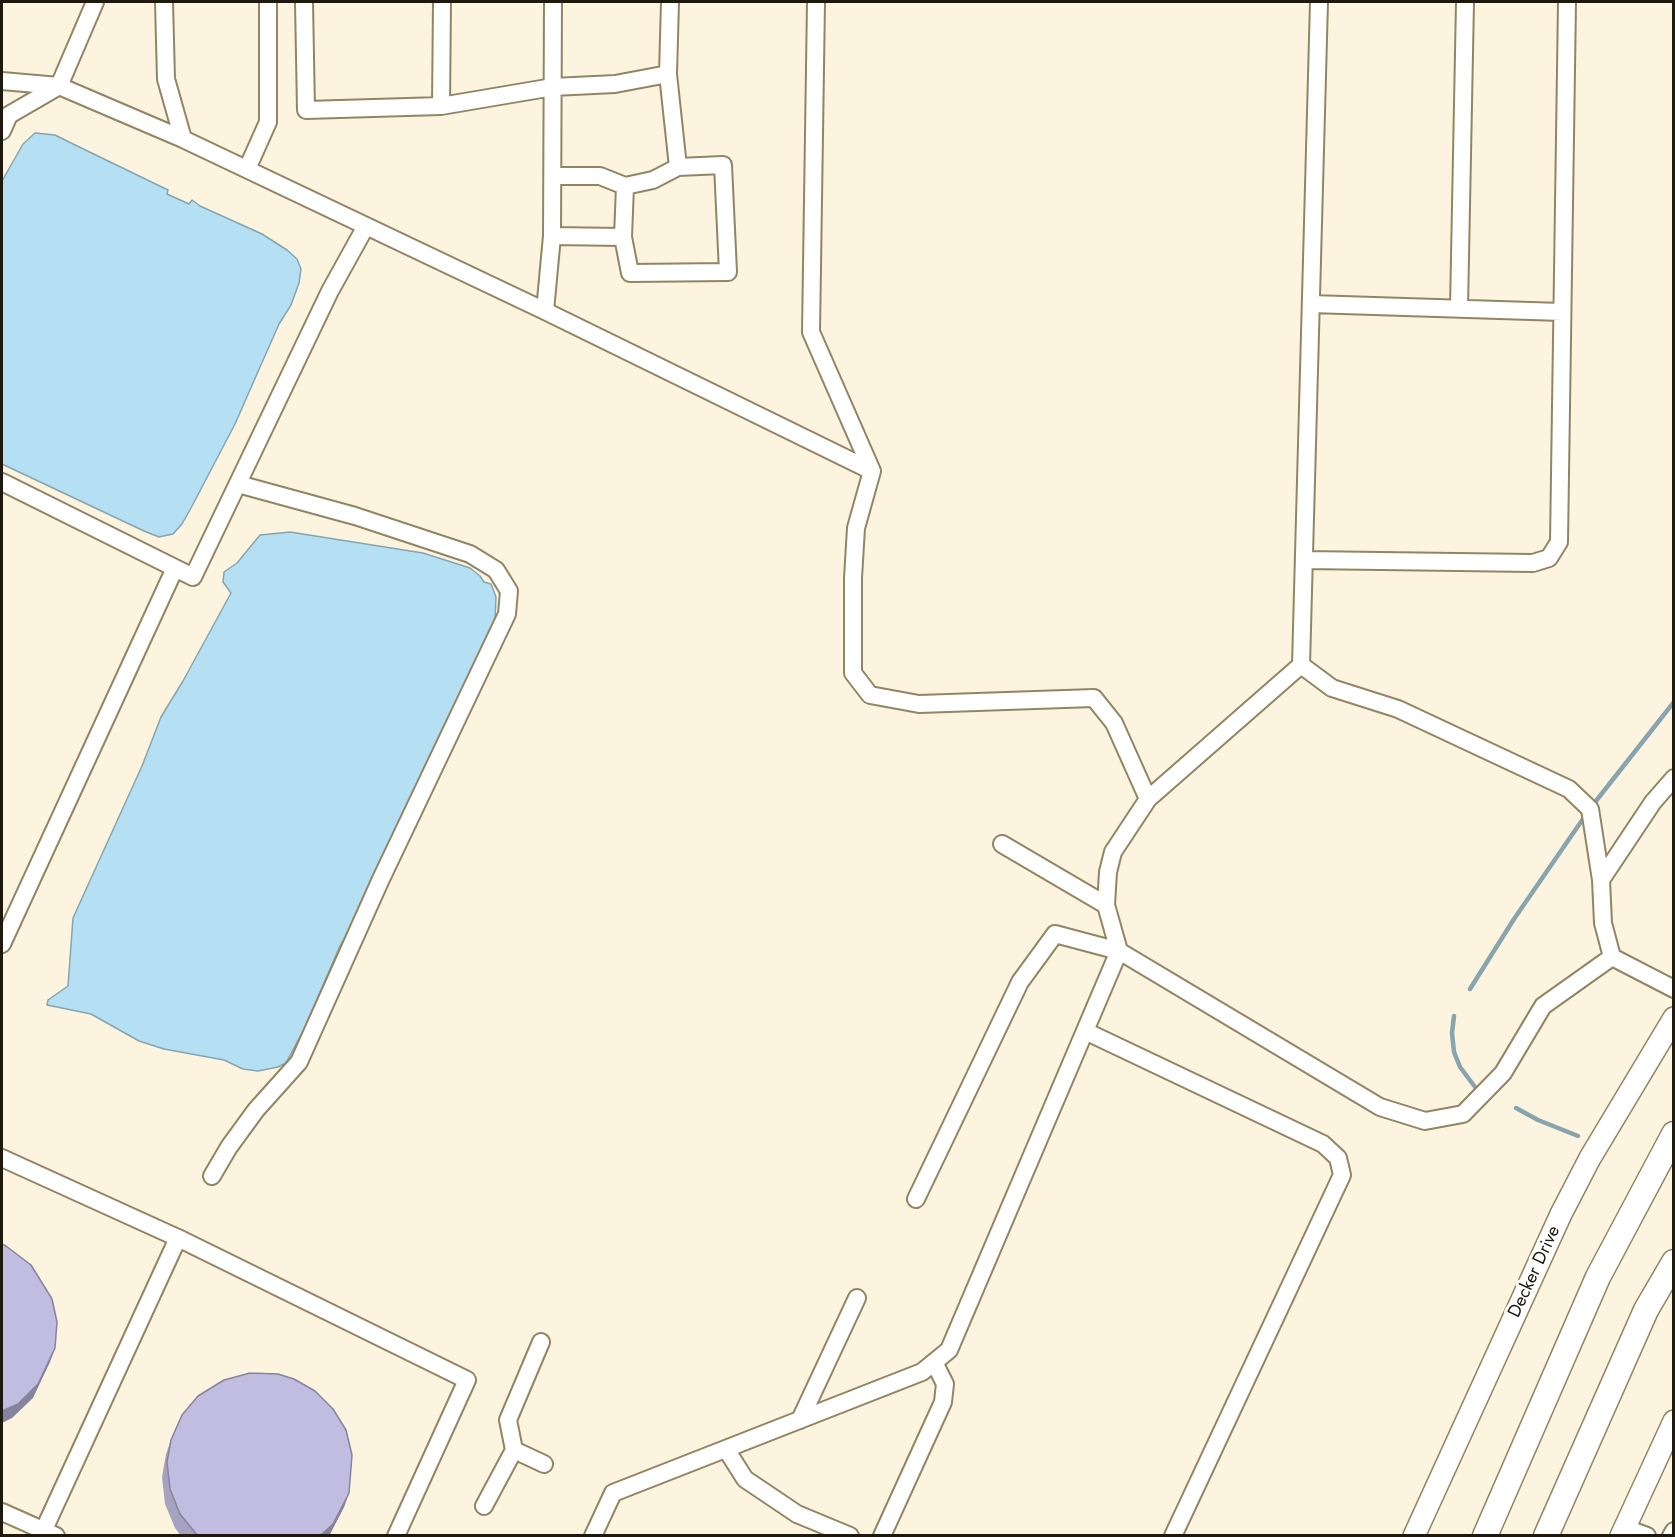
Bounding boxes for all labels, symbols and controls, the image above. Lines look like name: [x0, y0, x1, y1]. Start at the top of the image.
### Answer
street label: Decker Drive: [1504, 1223, 1566, 1321]

